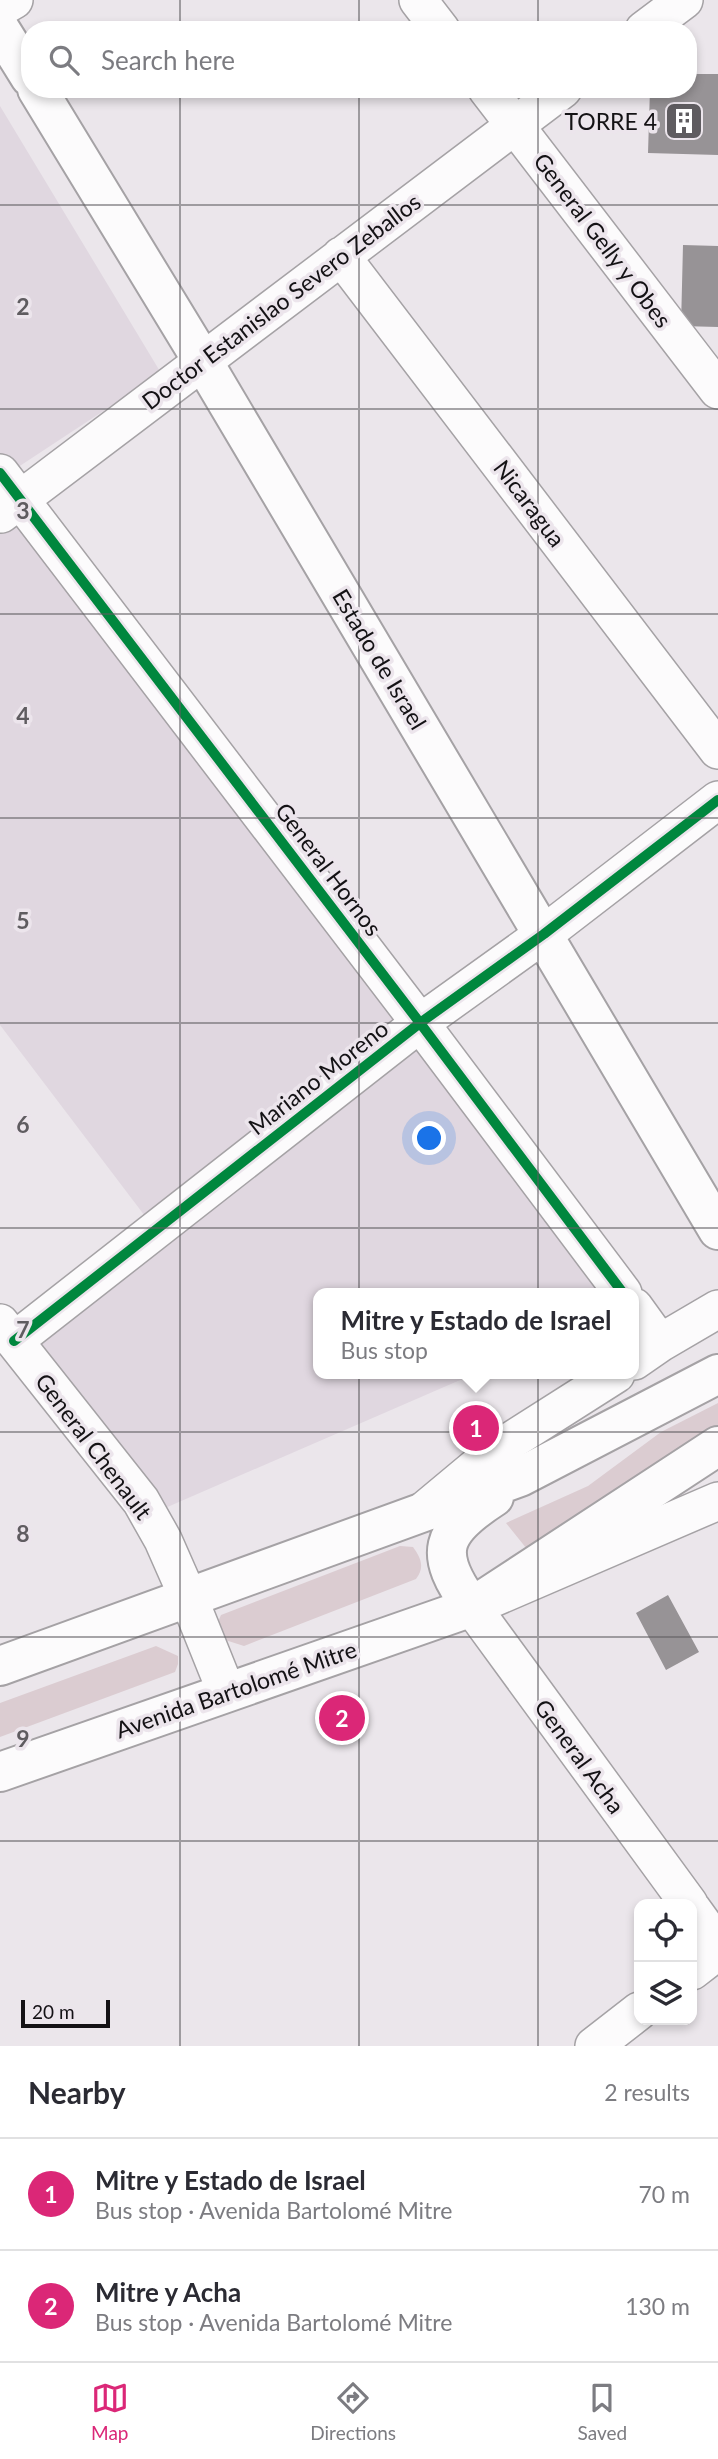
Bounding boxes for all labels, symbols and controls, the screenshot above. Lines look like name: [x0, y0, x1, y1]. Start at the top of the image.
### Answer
search box: [21, 21, 697, 98]
icon: search: [45, 41, 83, 79]
text: Search here: [101, 44, 235, 76]
building icon: TORRE 4: [663, 100, 705, 142]
place label: TORRE 4: [564, 107, 657, 135]
street label: General Gelly y Obes: [528, 147, 678, 333]
street label: Doctor Estanislao Severo Zeballos: [136, 187, 426, 415]
text: 2: [16, 292, 30, 320]
street label: Nicaragua: [488, 454, 572, 552]
text: 3: [16, 496, 30, 524]
street label: Estado de Israel: [327, 584, 433, 734]
text: 4: [16, 701, 30, 729]
street label: General Hornos: [270, 797, 388, 941]
text: 5: [16, 906, 30, 934]
street label: Mariano Moreno: [243, 1014, 393, 1140]
text: 6: [16, 1110, 30, 1138]
your location: [412, 1121, 446, 1155]
popup: [313, 1288, 639, 1379]
text: Mitre y Estado de Israel: [341, 1304, 611, 1336]
text: 7: [16, 1315, 30, 1343]
text: Bus stop: [341, 1336, 428, 1364]
street label: General Chenault: [30, 1367, 159, 1525]
pin: 1: [453, 1402, 499, 1454]
text: 8: [16, 1519, 30, 1547]
street label: Avenida Bartolomé Mitre: [112, 1635, 360, 1743]
pin: 2: [319, 1692, 365, 1744]
street label: General Acha: [529, 1693, 631, 1819]
text: 9: [16, 1724, 30, 1752]
map controls: [634, 1899, 697, 2025]
button: locate: [634, 1899, 697, 1962]
button: layers: [634, 1962, 697, 2025]
scale bar: [21, 1997, 110, 2029]
text: 20 m: [32, 2000, 75, 2023]
text: Nearby: [28, 2074, 126, 2110]
text: 2 results: [604, 2078, 690, 2106]
text: Mitre y Estado de Israel: [95, 2164, 366, 2196]
text: 1: [44, 2180, 58, 2208]
text: 70 m: [639, 2180, 690, 2208]
text: Bus stop · Avenida Bartolomé Mitre: [95, 2196, 452, 2224]
text: Mitre y Acha: [95, 2276, 241, 2308]
text: 2: [44, 2292, 58, 2320]
text: 130 m: [625, 2292, 690, 2320]
text: Bus stop · Avenida Bartolomé Mitre: [95, 2308, 452, 2336]
tab: Map: [91, 2379, 129, 2444]
tab: Directions: [310, 2379, 396, 2444]
tab: Saved: [578, 2379, 627, 2444]

